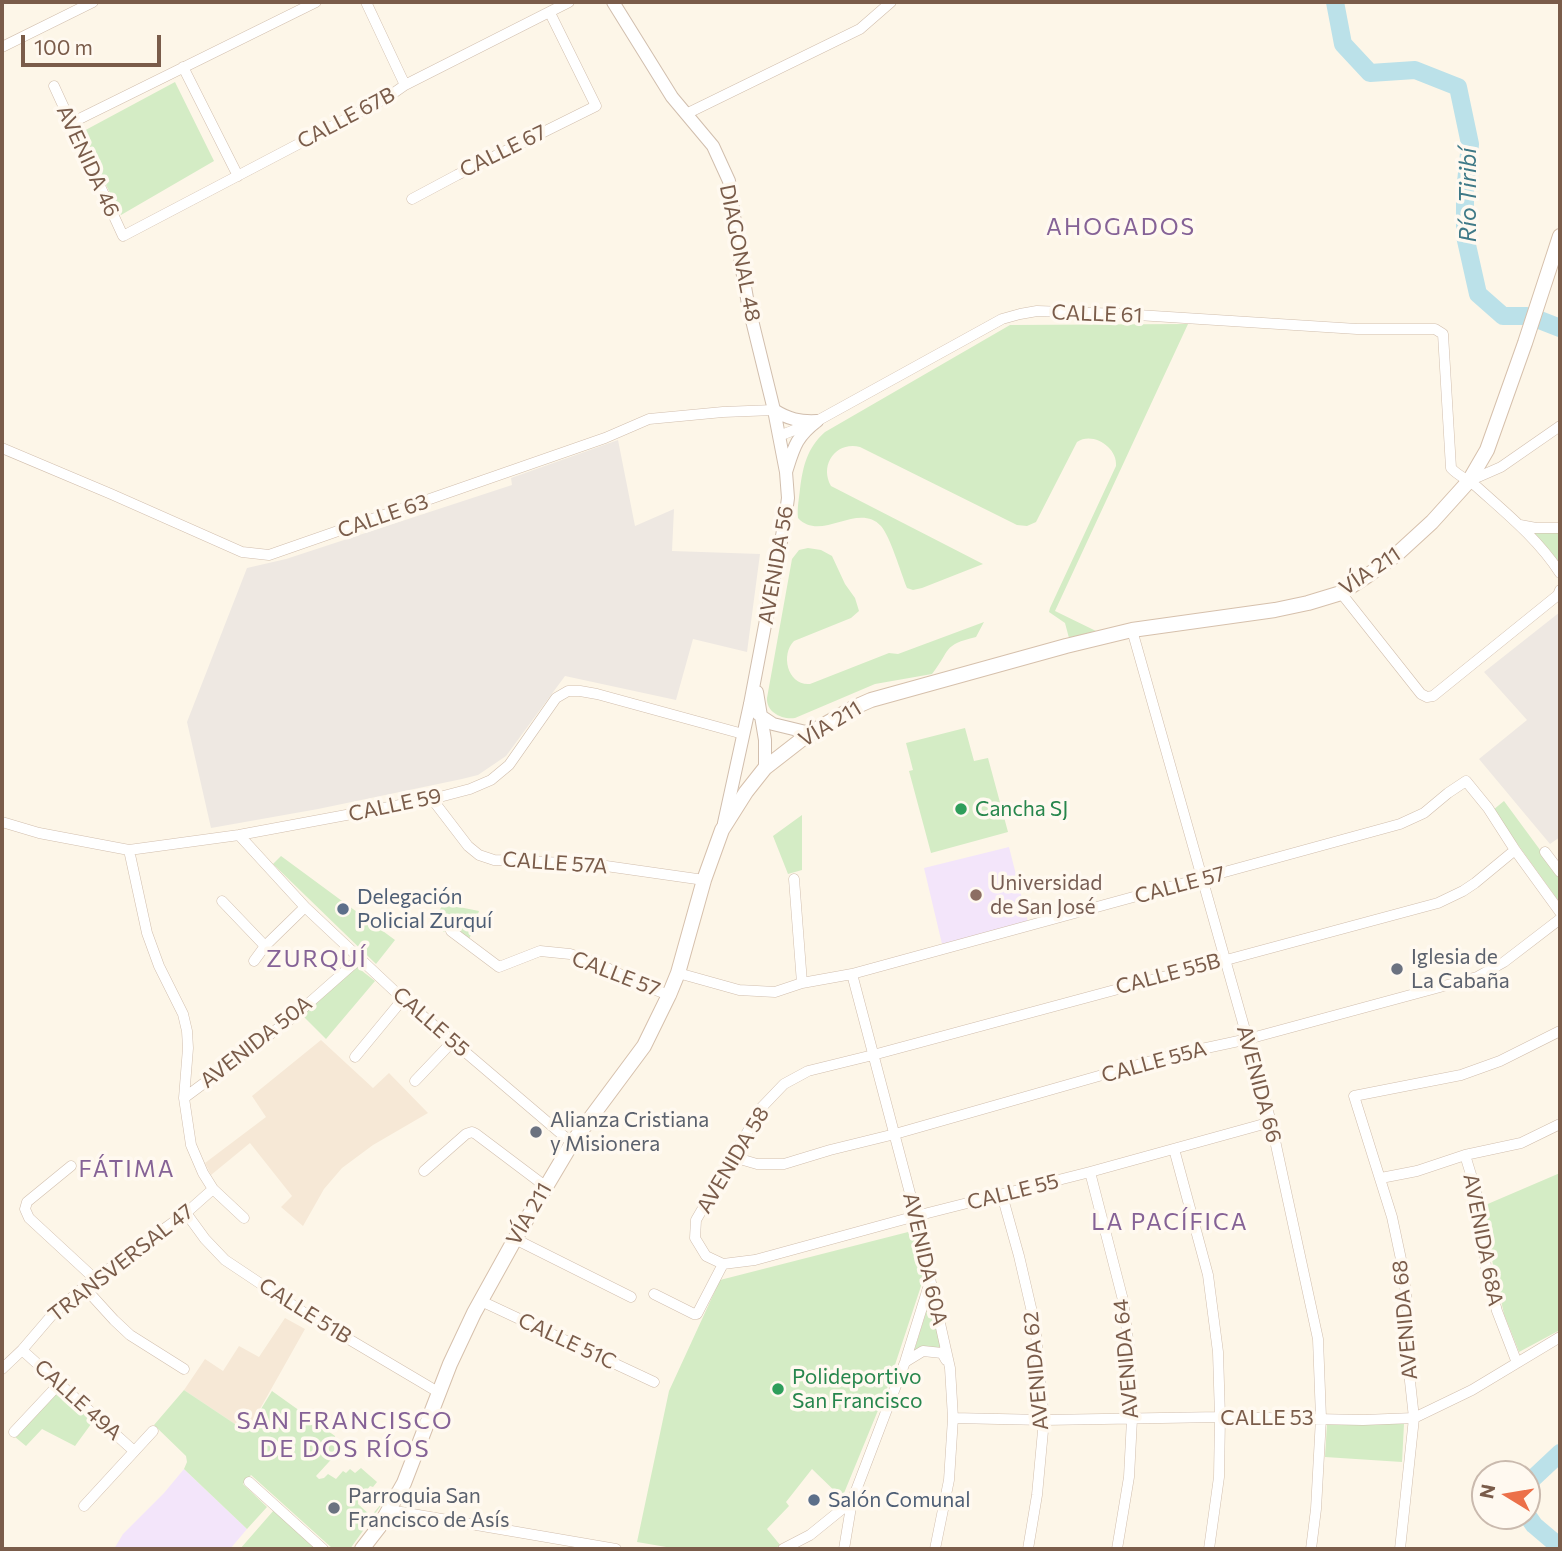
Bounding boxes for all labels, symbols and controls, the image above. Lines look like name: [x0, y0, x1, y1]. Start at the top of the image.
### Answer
scale bar: [24, 21, 164, 65]
text: 100 m: [34, 34, 93, 59]
street label: CALLE 67B: [293, 82, 399, 154]
street label: AVENIDA 46: [51, 101, 125, 221]
street label: CALLE 67: [456, 119, 550, 183]
water label: Río Tiribí: [1454, 148, 1482, 242]
street label: DIAGONAL 48: [714, 182, 766, 324]
district label: AHOGADOS: [1047, 213, 1195, 241]
street label: CALLE 61: [1051, 300, 1143, 328]
street label: CALLE 63: [334, 489, 432, 543]
street label: AVENIDA 56: [753, 504, 799, 626]
street label: VÍA 211: [1335, 541, 1405, 601]
street label: VÍA 211: [794, 696, 866, 752]
street label: CALLE 59: [346, 783, 444, 827]
place label: Cancha SJ: [975, 796, 1068, 822]
marker: Cancha SJ: [953, 801, 969, 817]
street label: CALLE 57A: [502, 847, 608, 879]
street label: CALLE 57: [1132, 861, 1228, 909]
place label: Universidad de San José: [990, 870, 1102, 920]
place label: Delegación Policial Zurquí: [357, 884, 492, 934]
marker: Universidad de San José: [968, 887, 984, 903]
marker: Delegación Policial Zurquí: [335, 901, 351, 917]
place label: Iglesia de La Cabaña: [1411, 944, 1510, 994]
district label: ZURQUÍ: [267, 945, 367, 973]
street label: CALLE 57: [568, 946, 664, 1002]
street label: CALLE 55B: [1113, 948, 1223, 1000]
marker: Iglesia de La Cabaña: [1389, 961, 1405, 977]
street label: CALLE 55: [387, 982, 475, 1062]
street label: AVENIDA 50A: [195, 991, 317, 1093]
street label: AVENIDA 66: [1231, 1023, 1287, 1145]
street label: CALLE 55A: [1099, 1036, 1209, 1088]
street label: AVENIDA 58: [691, 1102, 775, 1218]
place label: Alianza Cristiana y Misionera: [550, 1107, 709, 1157]
marker: Alianza Cristiana y Misionera: [528, 1124, 544, 1140]
district label: FÁTIMA: [79, 1155, 175, 1183]
street label: CALLE 55: [965, 1168, 1061, 1216]
street label: AVENIDA 68A: [1458, 1172, 1508, 1308]
street label: VÍA 211: [501, 1178, 557, 1250]
street label: AVENIDA 60A: [897, 1190, 953, 1328]
street label: TRANSVERSAL 47: [44, 1199, 198, 1327]
district label: LA PACÍFICA: [1093, 1208, 1247, 1236]
street label: AVENIDA 68: [1387, 1259, 1423, 1381]
street label: CALLE 51B: [254, 1273, 356, 1349]
street label: AVENIDA 64: [1108, 1298, 1144, 1420]
street label: CALLE 51C: [514, 1307, 620, 1375]
street label: AVENIDA 62: [1018, 1311, 1054, 1431]
street label: CALLE 49A: [29, 1354, 127, 1446]
place label: Polideportivo San Francisco: [792, 1364, 923, 1414]
marker: Polideportivo San Francisco: [770, 1381, 786, 1397]
street label: CALLE 53: [1220, 1405, 1314, 1431]
district label: SAN FRANCISCO DE DOS RÍOS: [238, 1407, 452, 1463]
north arrow: [1471, 1460, 1541, 1530]
text: N: [1474, 1482, 1500, 1500]
place label: Parroquia San Francisco de Asís: [348, 1483, 509, 1533]
place label: Salón Comunal: [828, 1487, 971, 1513]
marker: Salón Comunal: [806, 1492, 822, 1508]
marker: Parroquia San Francisco de Asís: [326, 1500, 342, 1516]

